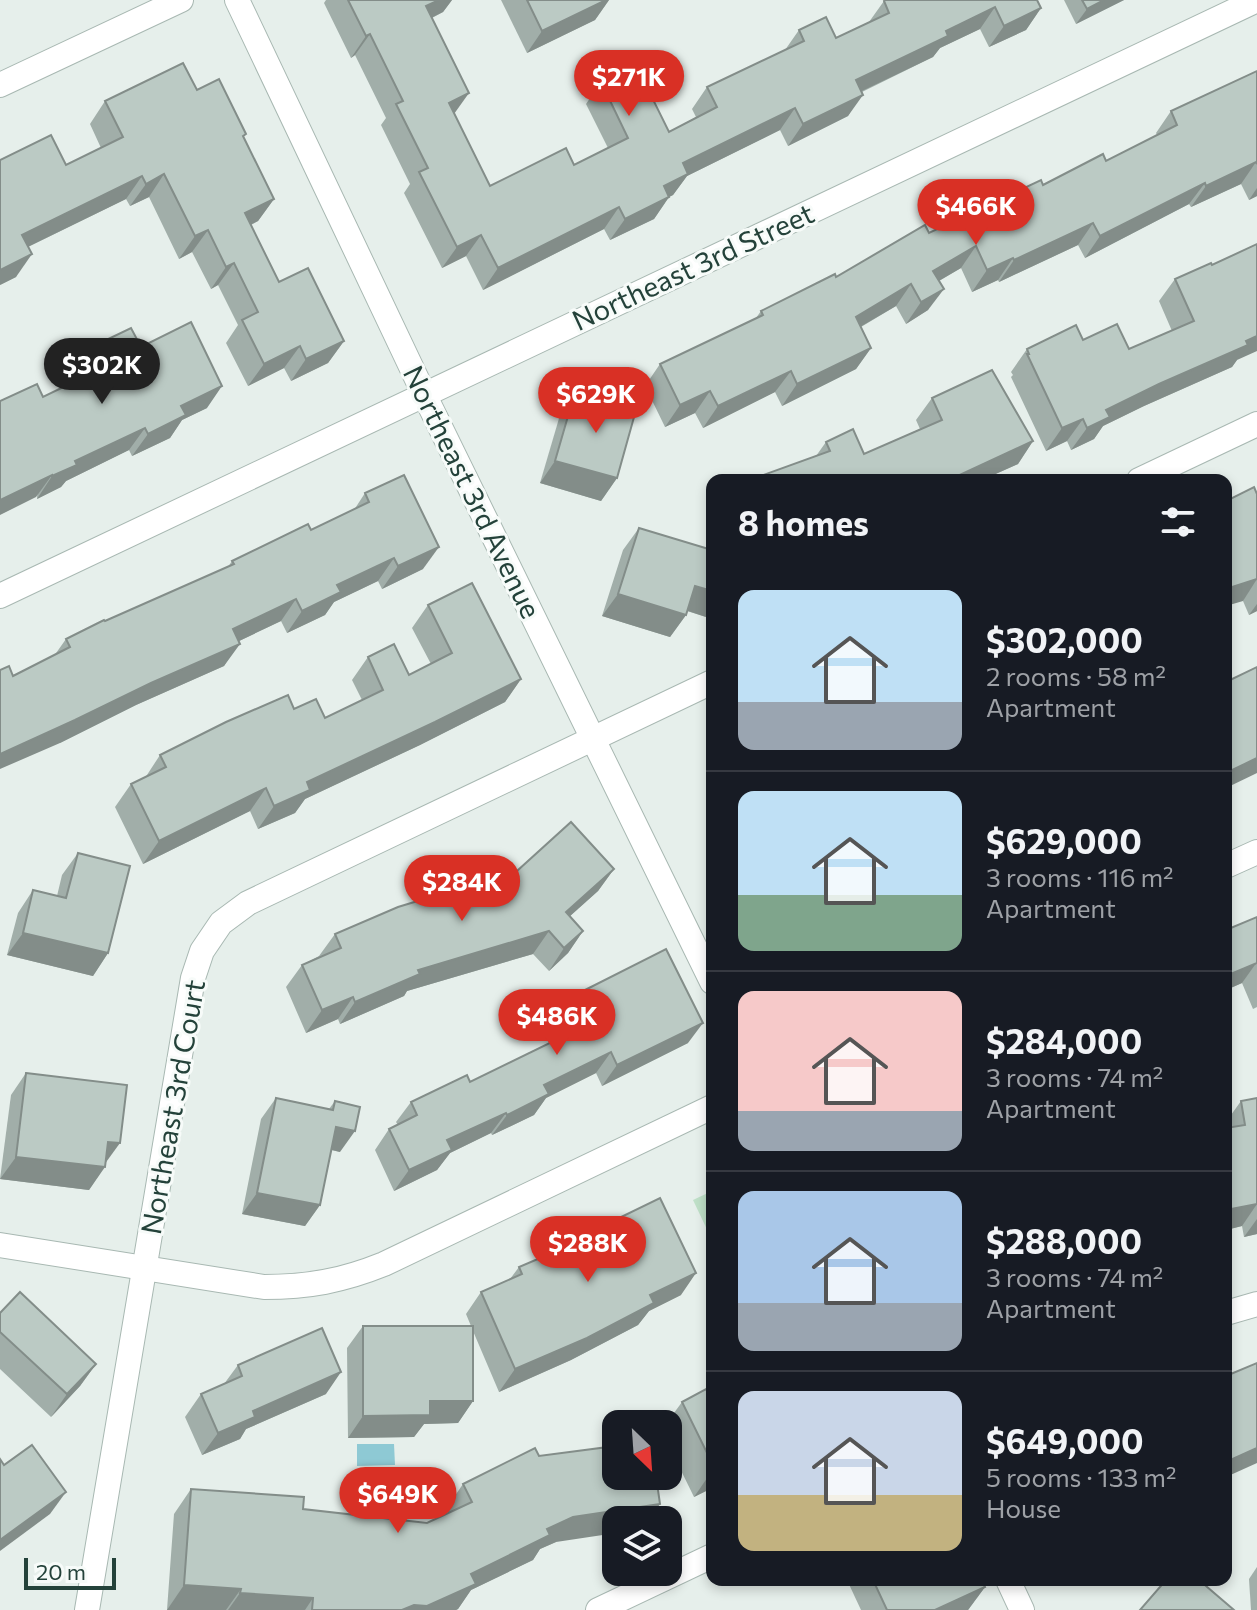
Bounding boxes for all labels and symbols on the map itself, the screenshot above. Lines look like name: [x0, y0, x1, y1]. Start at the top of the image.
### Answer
pin: $271K: [573, 50, 685, 118]
pin: $466K: [920, 179, 1032, 247]
street label: Northeast 3rd Street: [566, 195, 819, 337]
pin: $302K: [46, 338, 158, 406]
street label: Northeast 3rd Avenue: [397, 360, 549, 624]
pin: $629K: [540, 367, 652, 435]
pin: $284K: [406, 855, 518, 923]
street label: Northeast 3rd Court: [133, 977, 211, 1237]
pin: $486K: [501, 989, 613, 1057]
pin: $288K: [532, 1216, 644, 1284]
north arrow: [602, 1410, 682, 1490]
pin: $649K: [342, 1467, 454, 1535]
scale bar: [24, 1554, 116, 1590]

